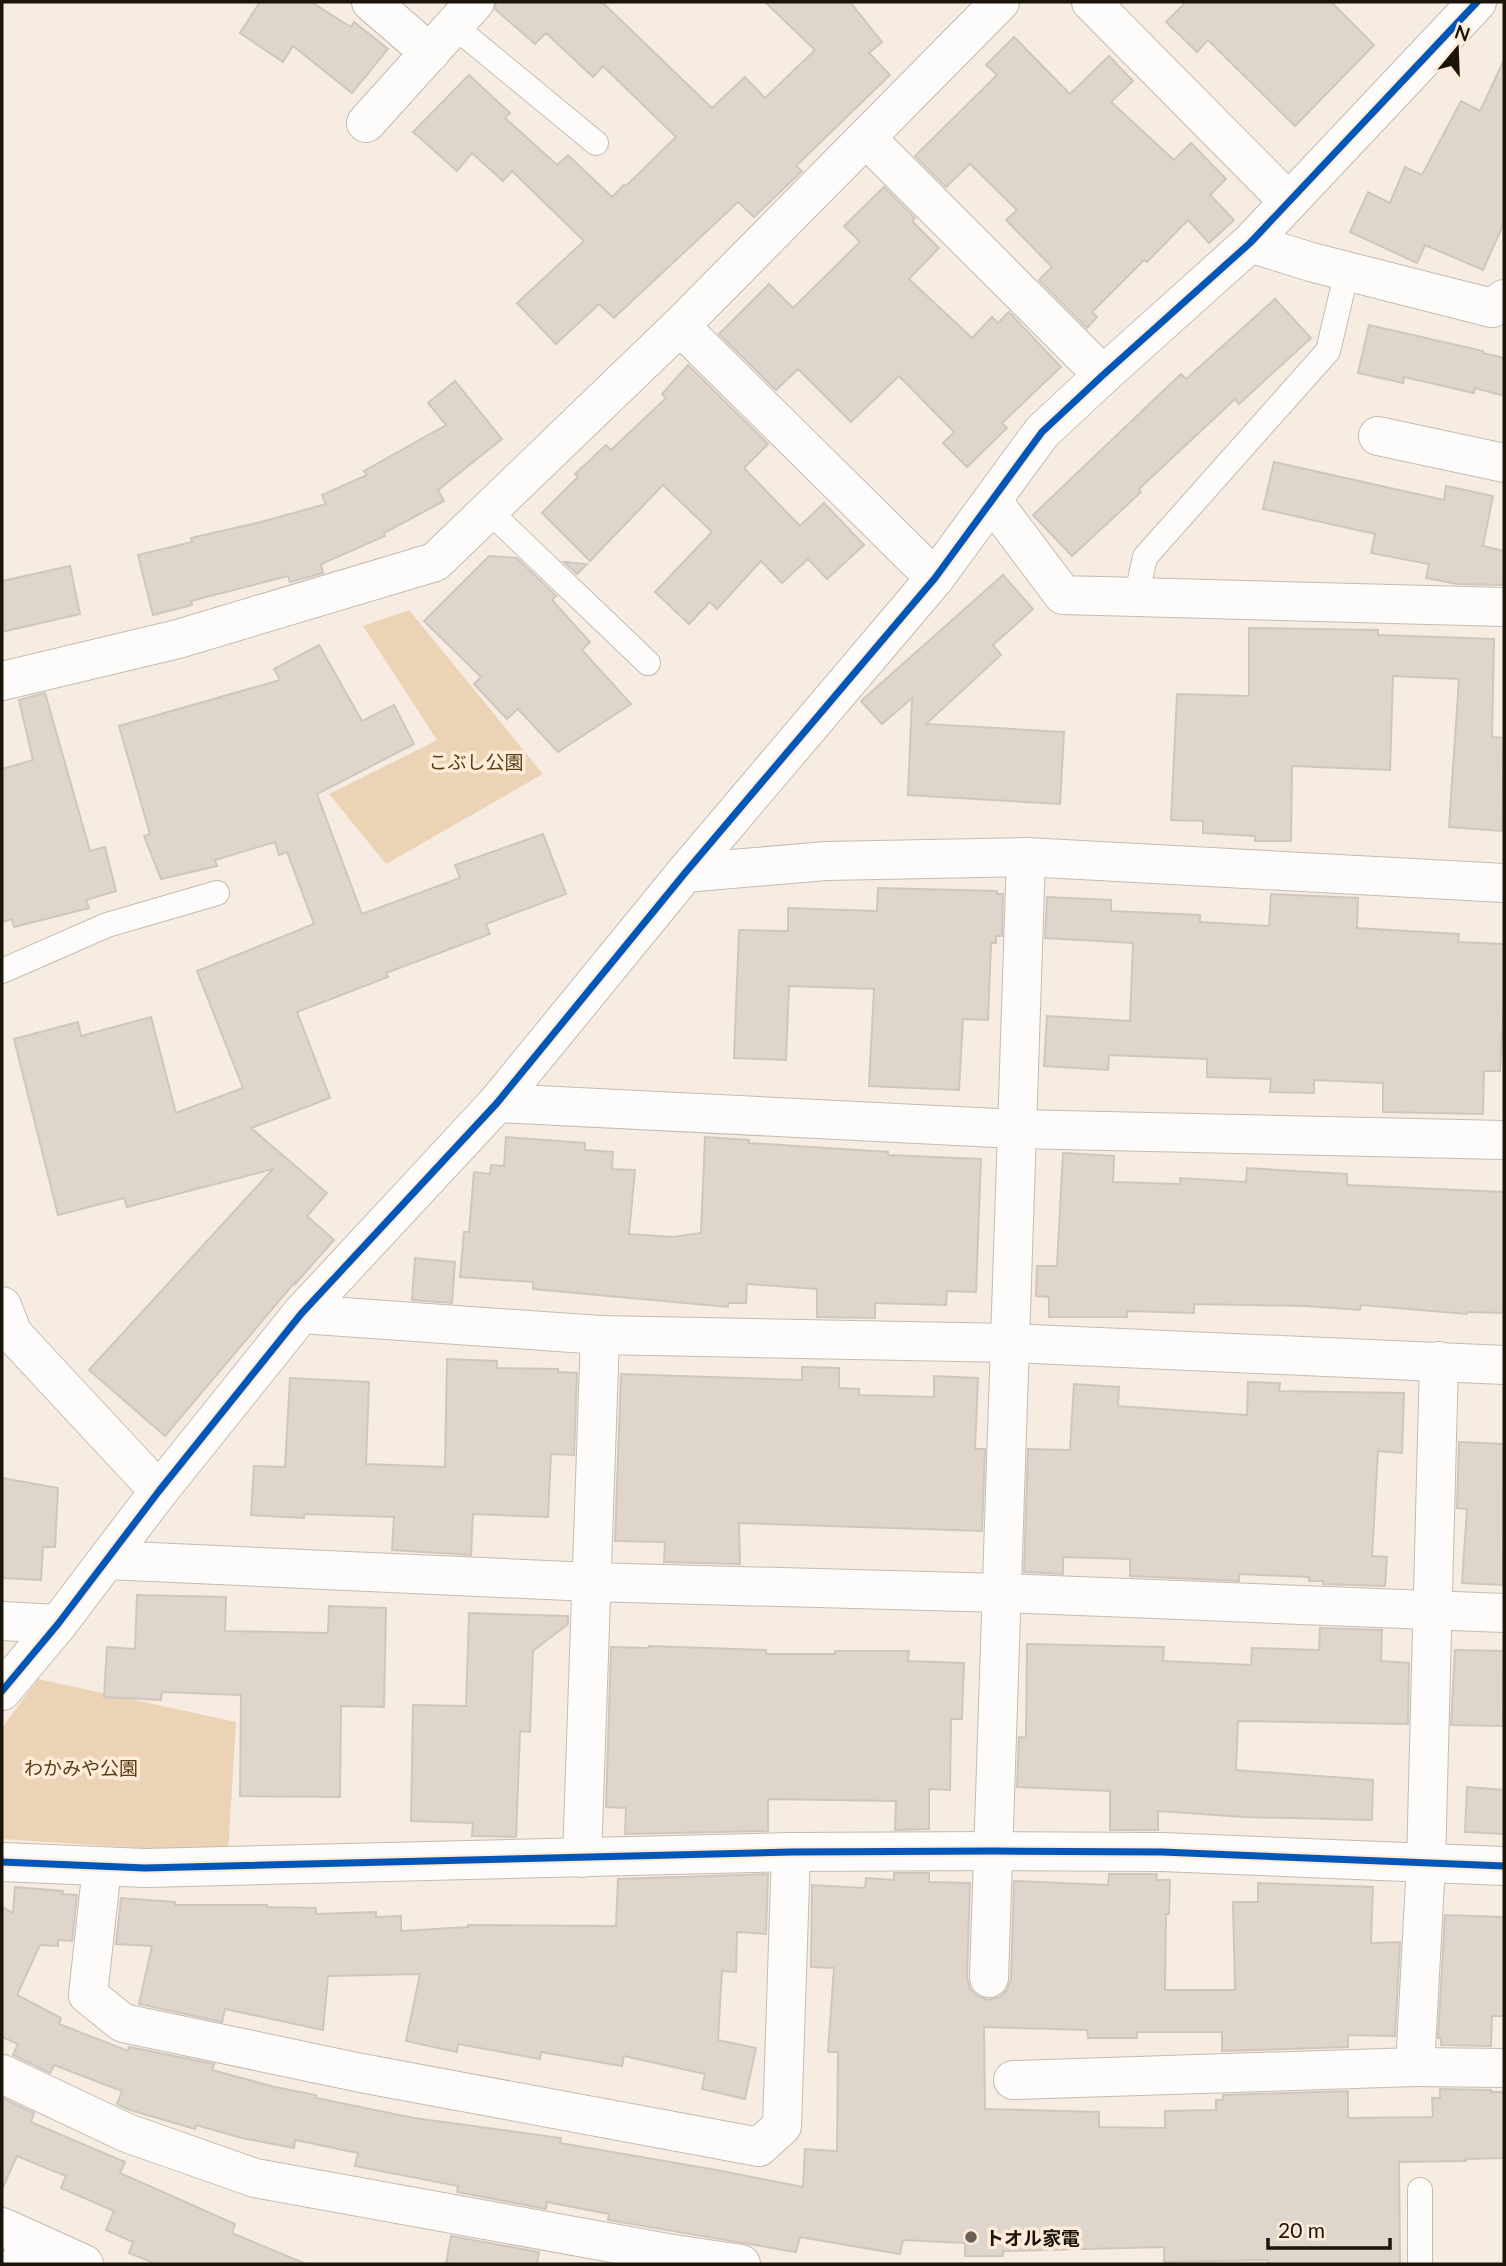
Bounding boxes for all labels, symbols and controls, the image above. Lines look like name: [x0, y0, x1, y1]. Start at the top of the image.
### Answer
north arrow: [1422, 14, 1492, 84]
text: N: [1452, 19, 1473, 46]
park label: こぶし公園: [428, 750, 524, 773]
park label: わかみや公園: [24, 1756, 138, 1779]
scale bar: [1268, 2206, 1390, 2250]
text: 20 m: [1278, 2217, 1325, 2242]
place label: トオル家電: [985, 2226, 1080, 2249]
marker: トオル家電: [963, 2229, 979, 2245]

